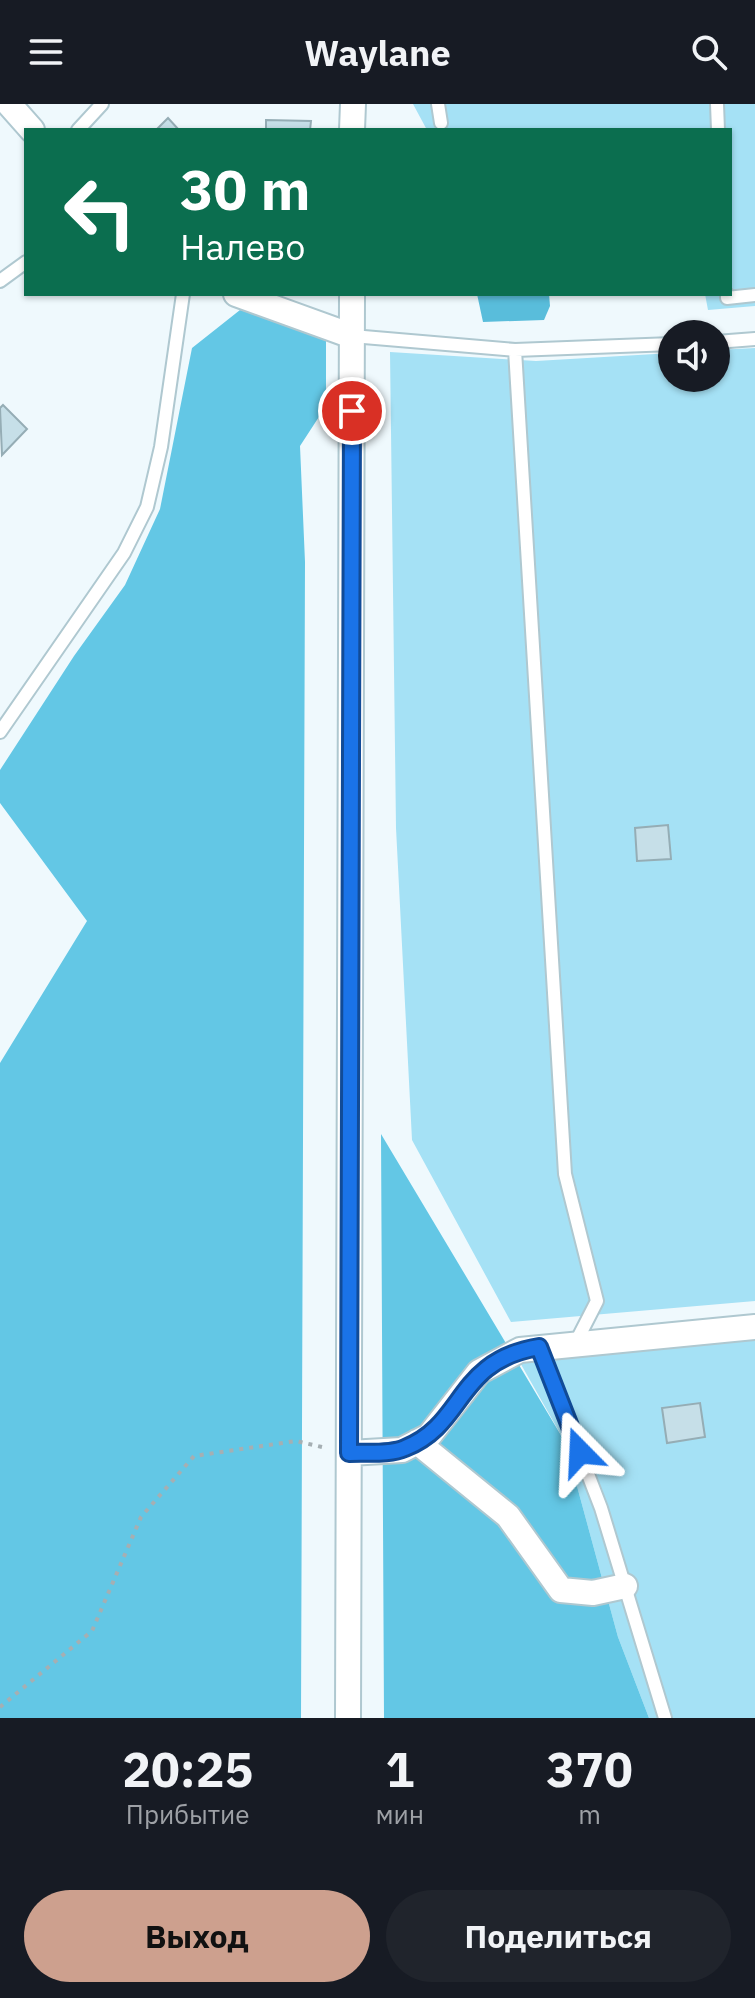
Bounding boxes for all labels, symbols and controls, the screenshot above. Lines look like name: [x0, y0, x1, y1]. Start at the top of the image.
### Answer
text: Waylane: [304, 29, 451, 76]
icon: menu: [24, 30, 68, 74]
icon: search: [687, 30, 731, 74]
text: 30 m: [180, 153, 310, 225]
icon: left: [48, 160, 152, 264]
text: Налево: [180, 223, 305, 270]
map controls: [658, 320, 730, 392]
button: sound: [658, 320, 730, 392]
pin: [318, 377, 386, 445]
icon: arrive: [330, 389, 374, 433]
position arrow: [538, 1410, 622, 1494]
text: 20:25: [122, 1738, 253, 1800]
text: 1: [385, 1738, 414, 1800]
text: 370: [546, 1738, 633, 1800]
text: Прибытие: [126, 1797, 250, 1831]
text: мин: [375, 1797, 424, 1831]
text: m: [578, 1797, 601, 1831]
button: Выход: [24, 1890, 370, 1982]
button: Поделиться: [386, 1890, 731, 1982]

